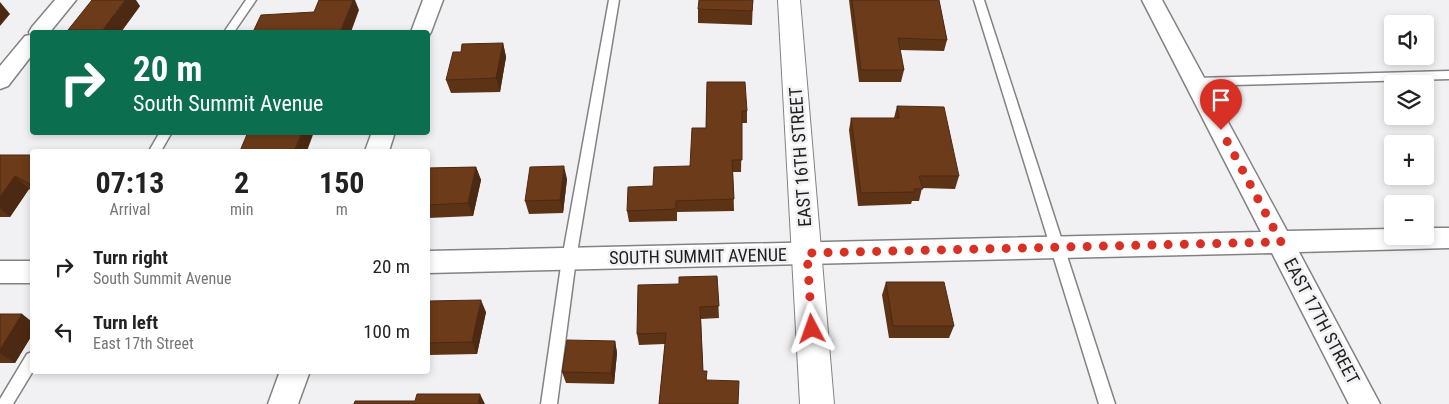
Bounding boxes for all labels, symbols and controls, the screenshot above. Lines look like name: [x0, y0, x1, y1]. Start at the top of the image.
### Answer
map controls: [1384, 15, 1434, 245]
button: sound: [1384, 15, 1434, 65]
text: 20 m: [133, 49, 202, 90]
icon: right: [50, 50, 115, 115]
button: layers: [1384, 75, 1434, 125]
pin: [1200, 79, 1242, 130]
street label: EAST 16TH STREET: [785, 86, 815, 228]
icon: arrive: [1207, 86, 1235, 114]
text: South Summit Avenue: [133, 91, 323, 116]
button: +: [1384, 135, 1434, 185]
text: 07:13: [96, 165, 164, 200]
text: 2: [234, 165, 249, 200]
text: 150: [319, 165, 364, 200]
button: −: [1384, 195, 1434, 245]
text: Arrival: [110, 200, 150, 219]
text: min: [230, 200, 253, 219]
text: m: [336, 200, 348, 219]
street label: SOUTH SUMMIT AVENUE: [609, 244, 787, 268]
text: Turn right: [93, 246, 168, 269]
icon: right: [50, 253, 78, 281]
street label: EAST 17TH STREET: [1280, 254, 1364, 388]
text: 20 m: [373, 255, 410, 278]
text: South Summit Avenue: [93, 269, 231, 288]
position arrow: [785, 302, 837, 354]
text: Turn left: [93, 311, 158, 334]
icon: left: [50, 318, 78, 346]
text: 100 m: [363, 320, 410, 343]
text: East 17th Street: [93, 334, 194, 353]

